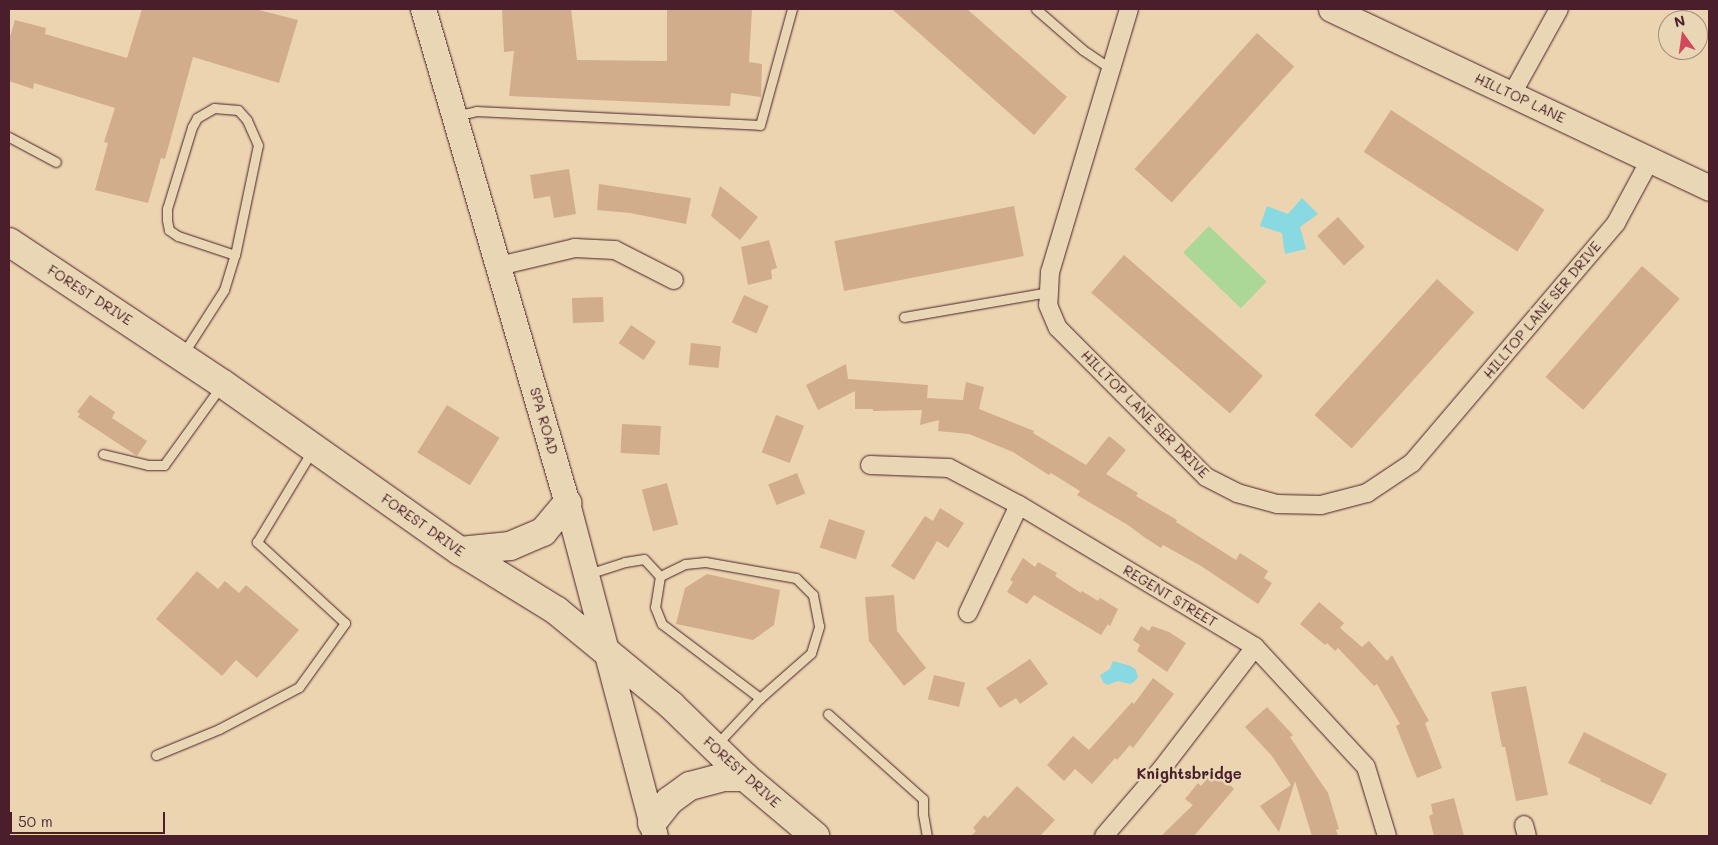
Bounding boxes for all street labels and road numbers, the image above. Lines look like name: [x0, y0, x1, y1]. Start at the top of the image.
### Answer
street label: HILLTOP LANE: [1472, 70, 1568, 126]
street label: HILLTOP LANE SER DRIVE: [1480, 238, 1604, 382]
street label: FOREST DRIVE: [44, 261, 136, 329]
street label: HILLTOP LANE SER DRIVE: [1078, 347, 1212, 481]
street label: SPA ROAD: [526, 386, 562, 456]
street label: FOREST DRIVE: [378, 490, 468, 560]
street label: REGENT STREET: [1120, 561, 1220, 631]
street label: FOREST DRIVE: [700, 733, 784, 811]

